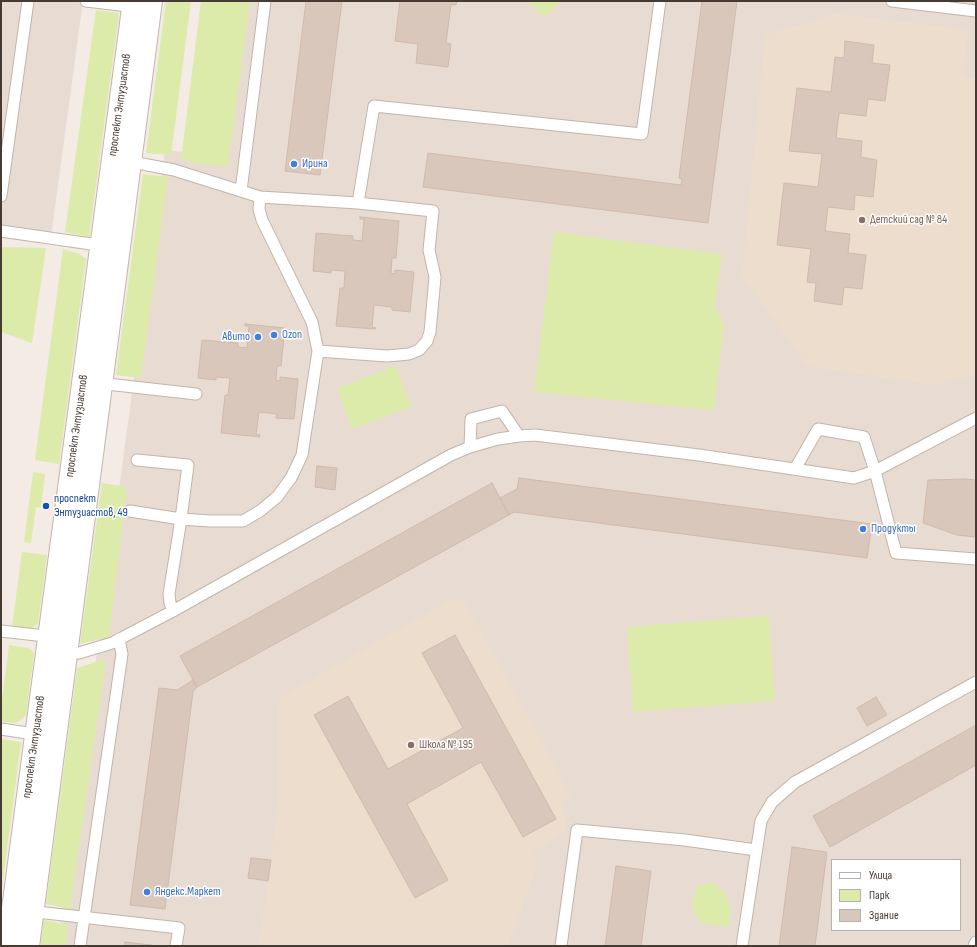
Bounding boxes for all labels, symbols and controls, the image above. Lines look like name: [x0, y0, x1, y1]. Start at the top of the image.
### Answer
street label: проспект Энтузиастов: [106, 53, 134, 157]
place label: Ирина: [302, 157, 328, 171]
marker: Ирина: [289, 159, 299, 169]
place label: Детский сад № 84: [870, 213, 947, 227]
marker: Детский сад № 84: [857, 215, 867, 225]
place label: Ozon: [282, 328, 302, 342]
place label: Авито: [222, 330, 250, 344]
marker: Ozon: [269, 330, 279, 340]
marker: Авито: [253, 332, 263, 342]
street label: проспект Энтузиастов: [63, 374, 91, 478]
place label: проспект Энтузиастов, 49: [54, 492, 128, 520]
marker: проспект Энтузиастов, 49: [41, 501, 51, 511]
place label: Продукты: [871, 522, 916, 536]
marker: Продукты: [858, 524, 868, 534]
street label: проспект Энтузиастов: [20, 695, 48, 799]
place label: Школа № 195: [419, 738, 473, 752]
marker: Школа № 195: [406, 740, 416, 750]
legend: [831, 859, 961, 931]
text: Улица: [869, 868, 892, 883]
place label: Яндекс.Маркет: [155, 885, 221, 899]
marker: Яндекс.Маркет: [142, 887, 152, 897]
text: Парк: [869, 888, 889, 903]
text: Здание: [869, 908, 899, 923]

